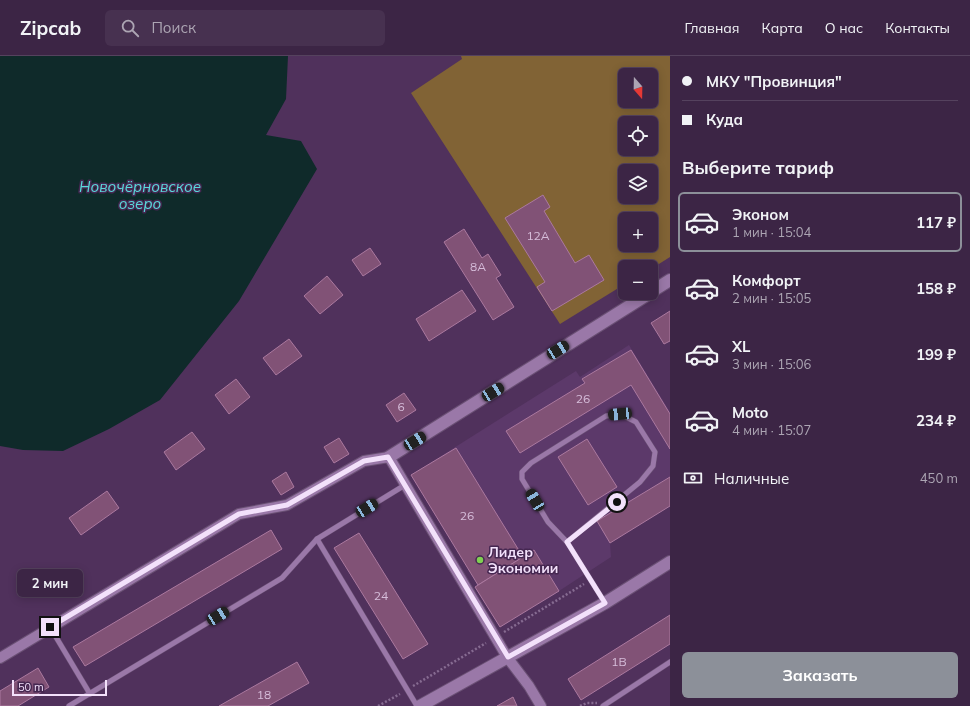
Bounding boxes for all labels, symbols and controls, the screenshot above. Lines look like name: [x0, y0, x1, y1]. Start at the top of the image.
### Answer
search box: [105, 10, 385, 46]
text: Zipcab: [20, 16, 81, 40]
icon: search: [119, 17, 141, 39]
text: Поиск: [151, 18, 196, 37]
text: Главная: [685, 19, 740, 37]
text: Карта: [762, 19, 803, 37]
text: О нас: [825, 19, 863, 37]
text: Контакты: [885, 19, 950, 37]
north arrow: [618, 68, 658, 108]
map controls: [618, 68, 658, 300]
text: МКУ "Провинция": [706, 72, 842, 91]
text: Куда: [706, 110, 743, 129]
button: locate: [618, 116, 658, 156]
text: Выберите тариф: [682, 156, 834, 179]
button: layers: [618, 164, 658, 204]
water label: Новочёрновское озеро: [79, 177, 201, 213]
icon: car: [684, 204, 720, 240]
text: Эконом: [732, 205, 789, 224]
button: +: [618, 212, 658, 252]
text: 117 ₽: [916, 213, 956, 232]
text: 1 мин · 15:04: [732, 224, 811, 240]
house number: 12А: [526, 228, 550, 243]
house number: 8А: [470, 259, 486, 274]
button: −: [618, 260, 658, 300]
icon: car: [684, 270, 720, 306]
text: Комфорт: [732, 271, 801, 290]
text: 158 ₽: [916, 279, 956, 298]
text: 2 мин · 15:05: [732, 290, 811, 306]
icon: car: [684, 336, 720, 372]
text: XL: [732, 337, 750, 356]
car: [545, 339, 571, 361]
text: 199 ₽: [916, 345, 956, 364]
text: 3 мин · 15:06: [732, 356, 811, 372]
car: [480, 381, 506, 403]
house number: 26: [576, 391, 590, 406]
house number: 6: [397, 399, 405, 414]
icon: car: [684, 402, 720, 438]
text: Moto: [732, 403, 768, 422]
car: [608, 407, 632, 421]
text: 234 ₽: [916, 411, 956, 430]
text: 4 мин · 15:07: [732, 422, 811, 438]
car: [402, 430, 428, 452]
icon: cash: [682, 467, 704, 489]
text: Наличные: [714, 469, 789, 488]
text: 450 m: [920, 470, 958, 486]
car: [524, 487, 546, 513]
route start: [608, 493, 626, 511]
car: [354, 497, 380, 519]
house number: 26: [460, 508, 474, 523]
place label: Лидер Экономии: [488, 543, 558, 577]
marker: Лидер Экономии: [475, 555, 485, 565]
callout: 2 мин: [17, 569, 83, 597]
text: 2 мин: [32, 575, 68, 591]
house number: 24: [374, 588, 388, 603]
car: [205, 605, 231, 627]
route end: [41, 618, 59, 636]
button: Заказать: [682, 652, 958, 698]
house number: 1В: [611, 654, 627, 669]
scale bar: [12, 678, 107, 697]
text: 50 m: [18, 680, 44, 694]
house number: 18: [257, 687, 271, 702]

